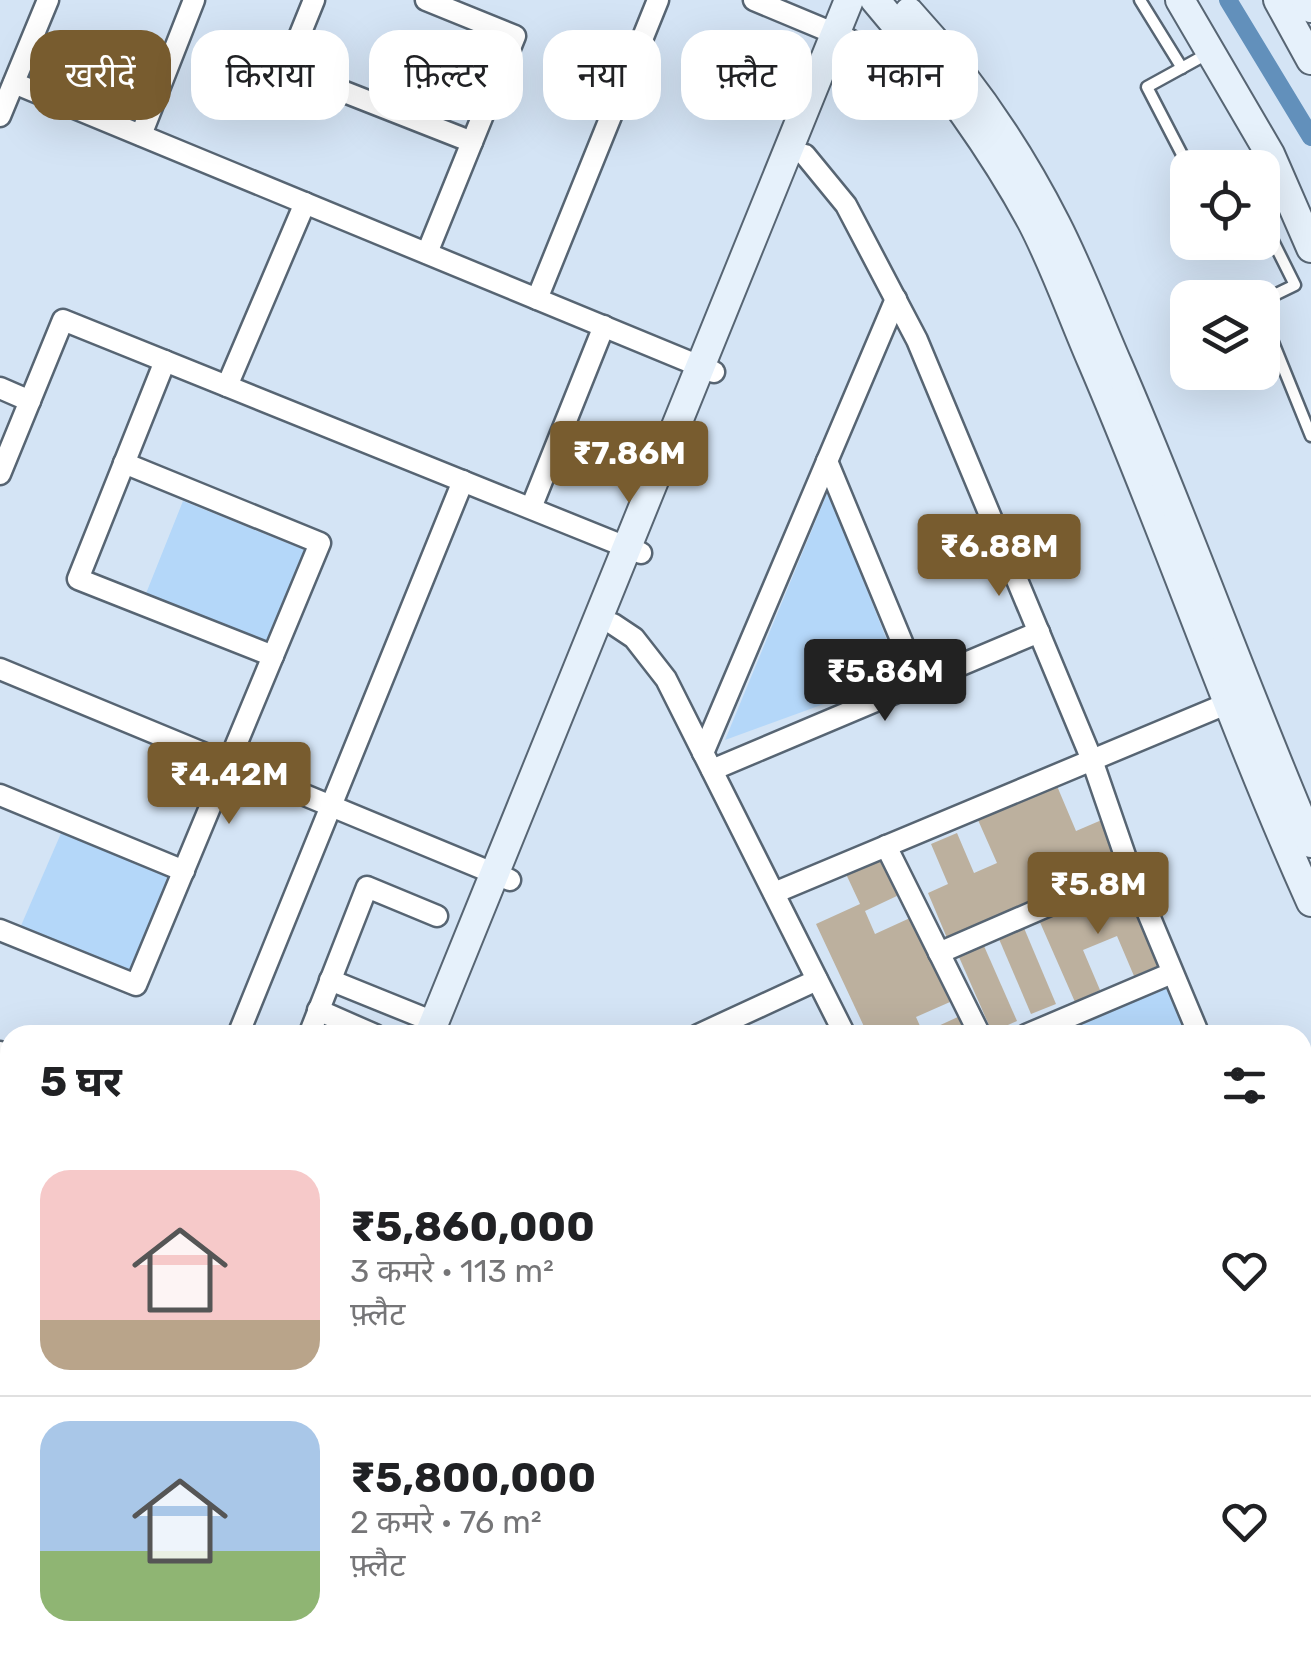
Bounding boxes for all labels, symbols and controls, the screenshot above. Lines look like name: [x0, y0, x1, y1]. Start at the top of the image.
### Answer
chip: खरीदें: [30, 30, 171, 120]
chip: किराया: [191, 30, 349, 120]
chip: फ़िल्टर: [369, 30, 523, 120]
chip: नया: [543, 30, 661, 120]
chip: फ़्लैट: [681, 30, 812, 120]
chip: मकान: [832, 30, 978, 120]
map controls: [1170, 150, 1280, 390]
button: locate: [1170, 150, 1280, 260]
button: layers: [1170, 280, 1280, 390]
pin: ₹7.86M: [548, 421, 710, 506]
text: ₹7.86M: [572, 434, 686, 472]
pin: ₹6.88M: [918, 514, 1080, 599]
text: ₹6.88M: [940, 527, 1058, 565]
pin: ₹5.86M: [804, 639, 966, 724]
text: ₹5.86M: [826, 652, 944, 690]
pin: ₹4.42M: [148, 742, 310, 827]
text: ₹4.42M: [170, 755, 288, 793]
pin: ₹5.8M: [1028, 852, 1168, 937]
text: ₹5.8M: [1050, 865, 1146, 903]
text: 5 घर: [40, 1057, 122, 1107]
icon: filters: [1217, 1058, 1272, 1113]
text: ₹5,860,000: [350, 1202, 595, 1252]
icon: home: [120, 1210, 240, 1330]
icon: heart: [1217, 1243, 1272, 1298]
text: 3 कमरे · 113 m²: [350, 1252, 554, 1290]
text: फ़्लैट: [350, 1295, 405, 1333]
text: ₹5,800,000: [350, 1453, 596, 1503]
icon: home: [120, 1461, 240, 1581]
icon: heart: [1217, 1494, 1272, 1549]
text: 2 कमरे · 76 m²: [350, 1503, 542, 1541]
text: फ़्लैट: [350, 1546, 405, 1584]

